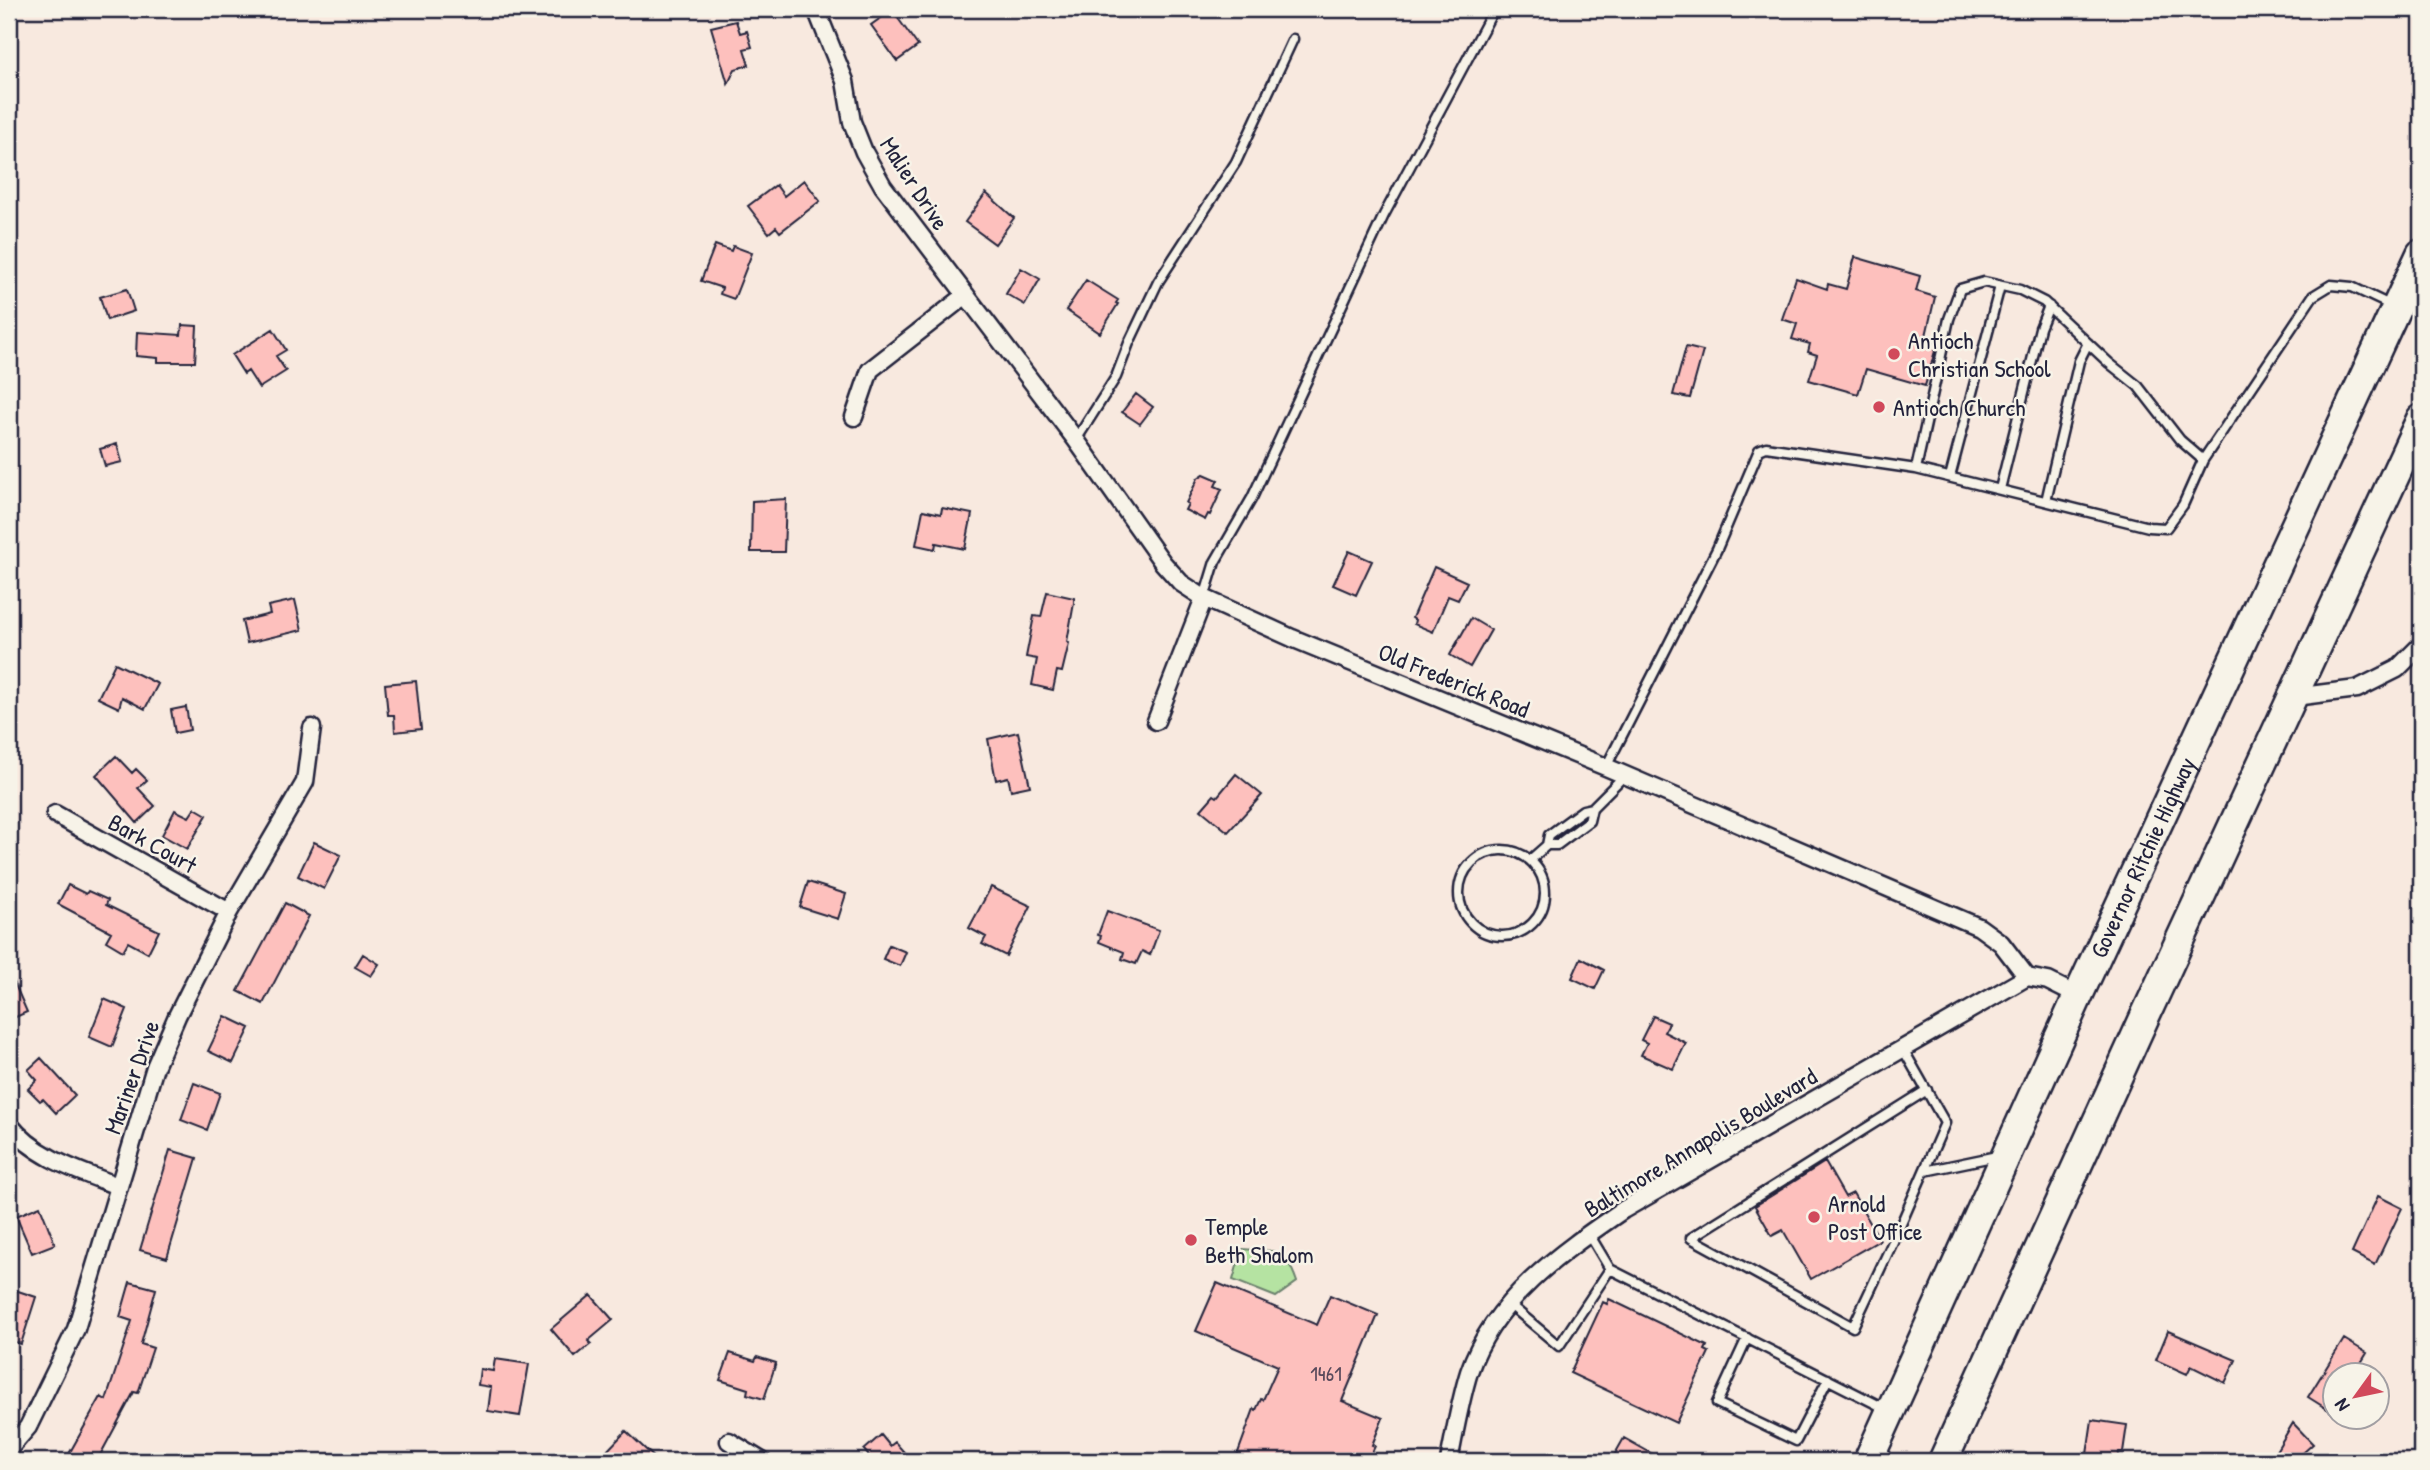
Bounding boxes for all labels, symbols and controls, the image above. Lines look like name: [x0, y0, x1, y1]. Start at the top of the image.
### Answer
street label: Malier Drive: [873, 130, 957, 236]
place label: Antioch Christian School: [1908, 324, 2051, 384]
marker: Antioch Christian School: [1886, 346, 1902, 362]
place label: Antioch Church: [1893, 391, 2025, 423]
marker: Antioch Church: [1871, 399, 1887, 415]
street label: Old Frederick Road: [1374, 635, 1534, 725]
street label: Governor Ritchie Highway: [2082, 752, 2202, 963]
street label: Bark Court: [103, 806, 203, 881]
street label: Mariner Drive: [96, 1015, 166, 1138]
street label: Baltimore Annapolis Boulevard: [1578, 1060, 1822, 1224]
place label: Arnold Post Office: [1828, 1187, 1923, 1247]
marker: Arnold Post Office: [1806, 1209, 1822, 1225]
place label: Temple Beth Shalom: [1205, 1210, 1313, 1270]
marker: Temple Beth Shalom: [1183, 1232, 1199, 1248]
house number: 1461: [1310, 1359, 1342, 1388]
north arrow: [2322, 1362, 2392, 1432]
text: N: [2328, 1394, 2355, 1417]

